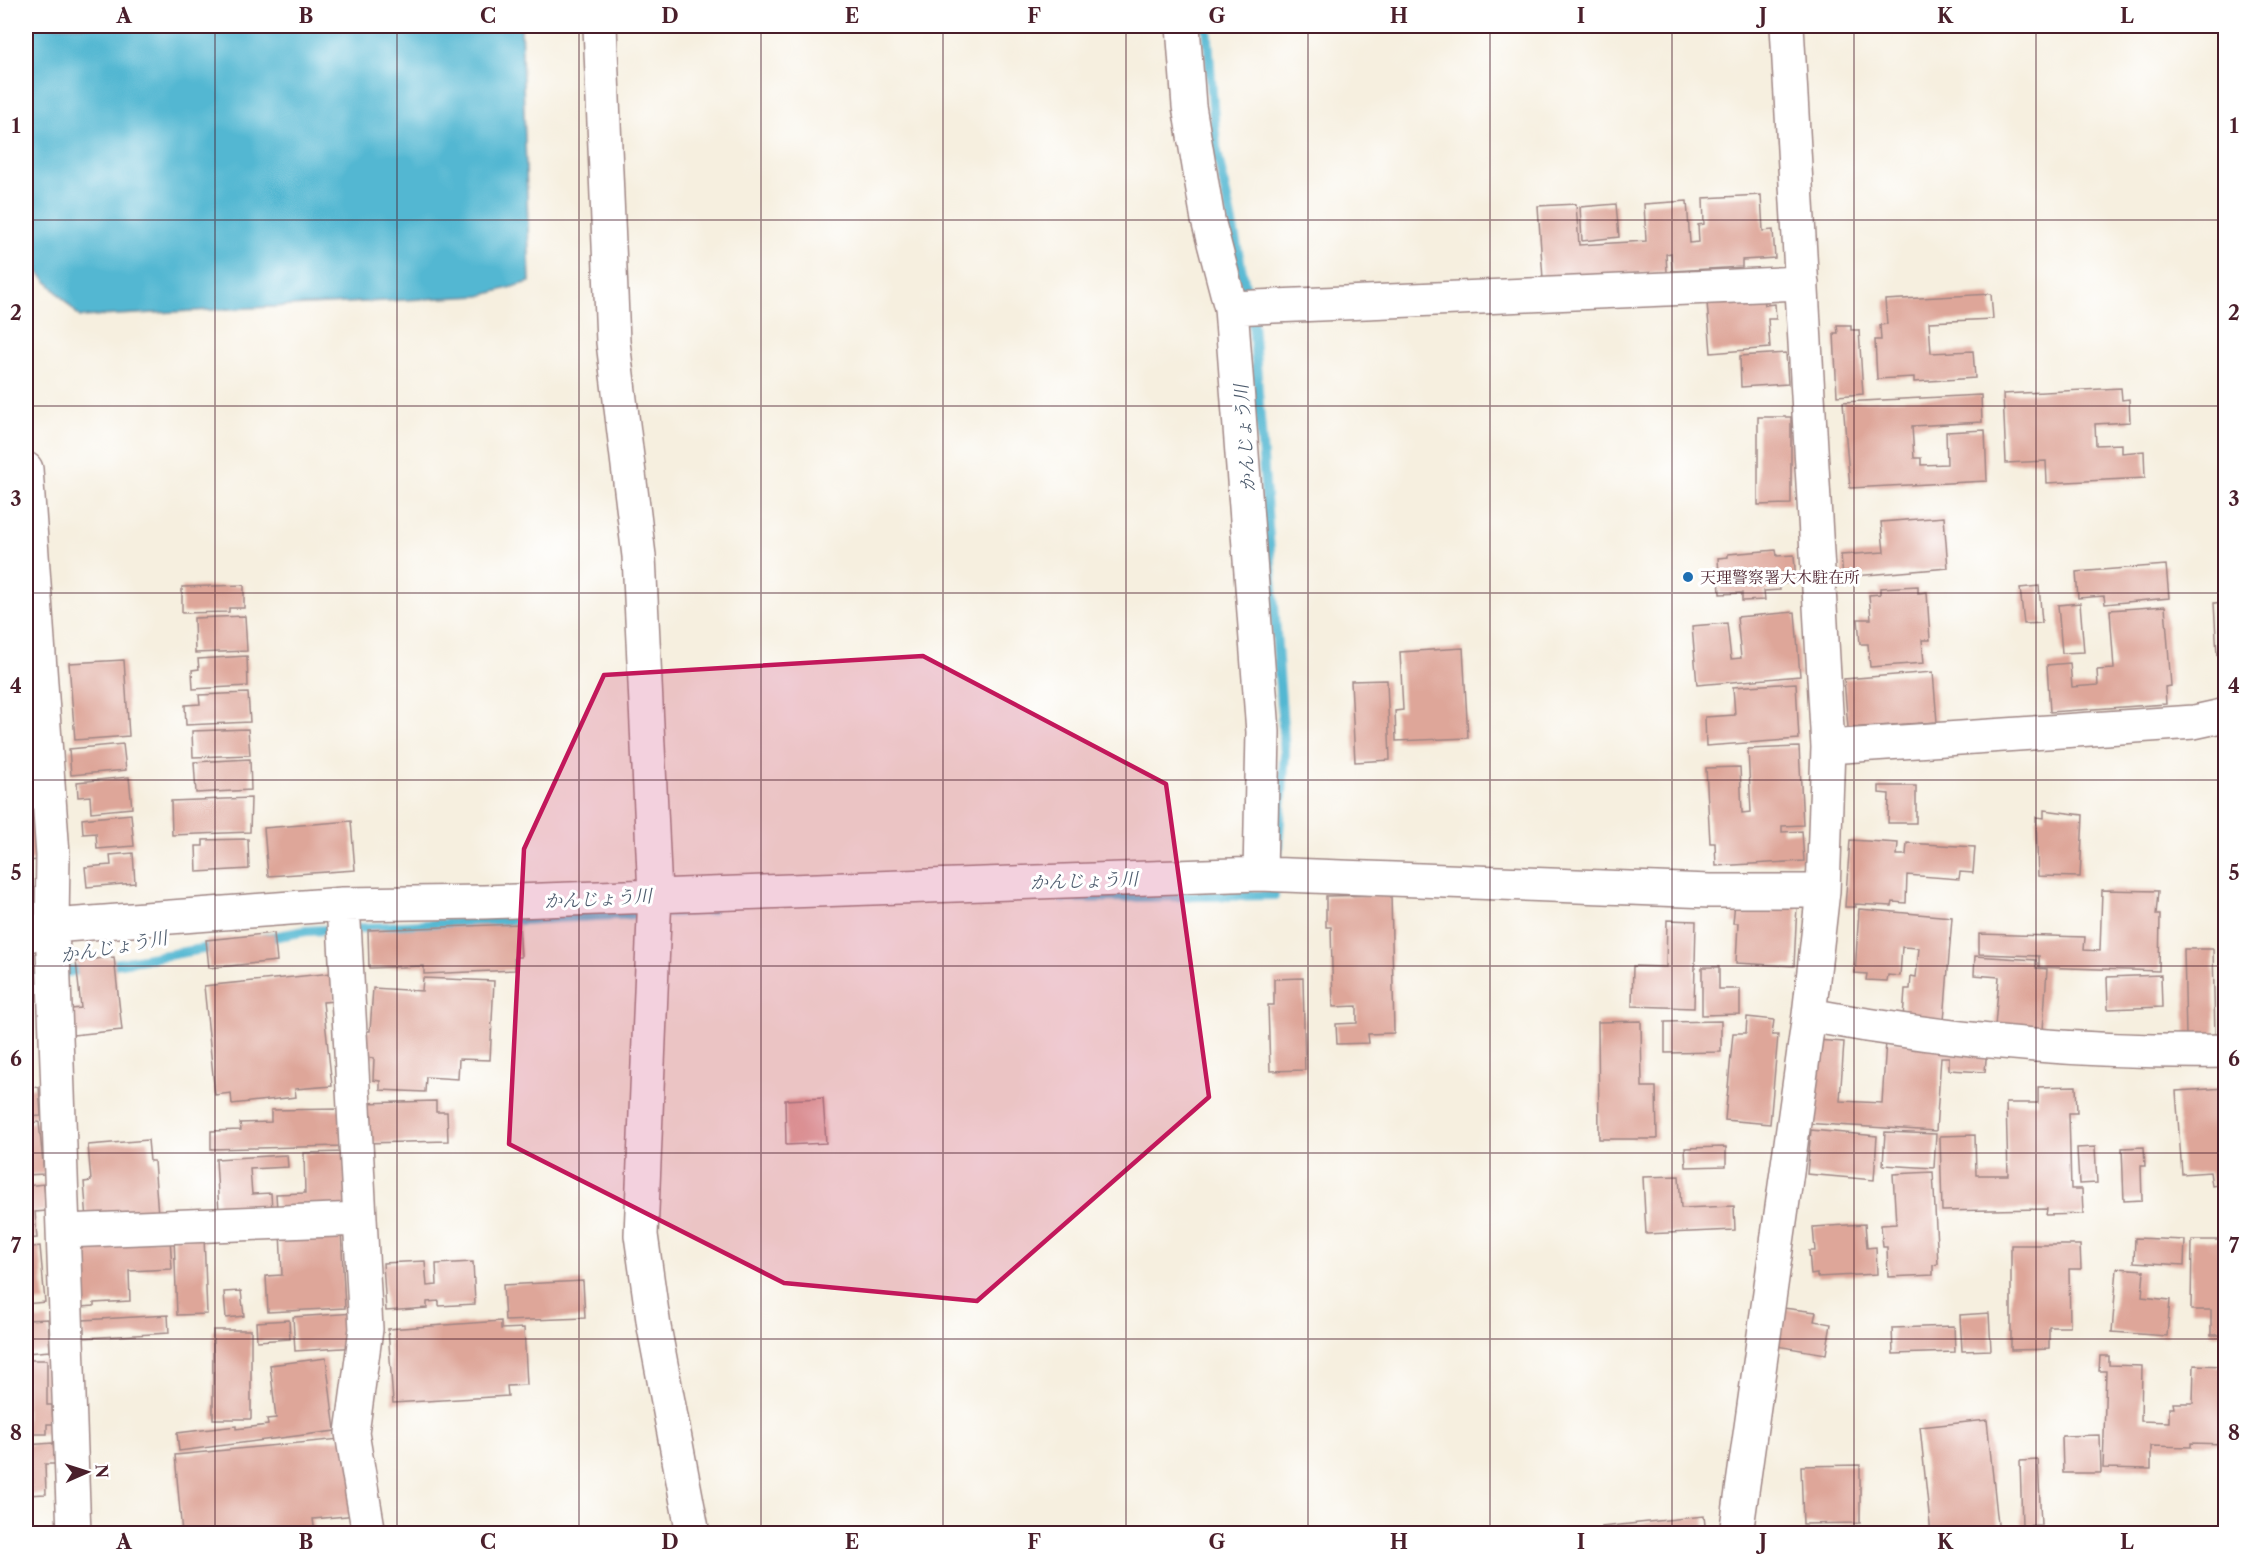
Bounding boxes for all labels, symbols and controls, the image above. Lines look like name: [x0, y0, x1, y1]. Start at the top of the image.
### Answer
text: A: [115, 4, 132, 28]
text: B: [299, 4, 314, 28]
text: C: [480, 4, 496, 28]
text: D: [661, 4, 679, 28]
text: E: [845, 4, 859, 28]
text: F: [1027, 4, 1041, 28]
text: G: [1209, 4, 1226, 28]
text: H: [1390, 4, 1408, 28]
text: I: [1577, 4, 1585, 28]
text: J: [1755, 4, 1767, 28]
text: K: [1937, 4, 1954, 28]
text: L: [2120, 4, 2134, 28]
text: 1: [12, 114, 21, 138]
text: 1: [2230, 114, 2239, 138]
text: 2: [10, 301, 22, 325]
text: 2: [2228, 301, 2240, 325]
water label: かんじょう川: [1230, 381, 1260, 493]
text: 3: [10, 487, 22, 511]
text: 3: [2228, 487, 2240, 511]
place label: 天理警察署大木駐在所: [1700, 567, 1860, 587]
marker: 天理警察署大木駐在所: [1681, 570, 1695, 584]
text: 4: [10, 674, 22, 698]
text: 4: [2228, 674, 2240, 698]
text: 5: [10, 861, 22, 885]
text: 5: [2228, 861, 2240, 885]
water label: かんじょう川: [1030, 868, 1140, 894]
water label: かんじょう川: [543, 885, 654, 913]
water label: かんじょう川: [59, 926, 171, 967]
text: 6: [10, 1047, 22, 1071]
text: 6: [2228, 1047, 2240, 1071]
text: 7: [11, 1234, 22, 1258]
text: 7: [2229, 1234, 2240, 1258]
text: 8: [10, 1421, 22, 1445]
text: 8: [2228, 1421, 2240, 1445]
north arrow: [57, 1442, 117, 1502]
text: N: [92, 1464, 112, 1479]
text: A: [115, 1530, 132, 1554]
text: B: [299, 1530, 314, 1554]
text: C: [480, 1530, 496, 1554]
text: D: [661, 1530, 679, 1554]
text: E: [845, 1530, 859, 1554]
text: F: [1027, 1530, 1041, 1554]
text: G: [1209, 1530, 1226, 1554]
text: H: [1390, 1530, 1408, 1554]
text: I: [1577, 1530, 1585, 1554]
text: J: [1755, 1530, 1767, 1554]
text: K: [1937, 1530, 1954, 1554]
text: L: [2120, 1530, 2134, 1554]

